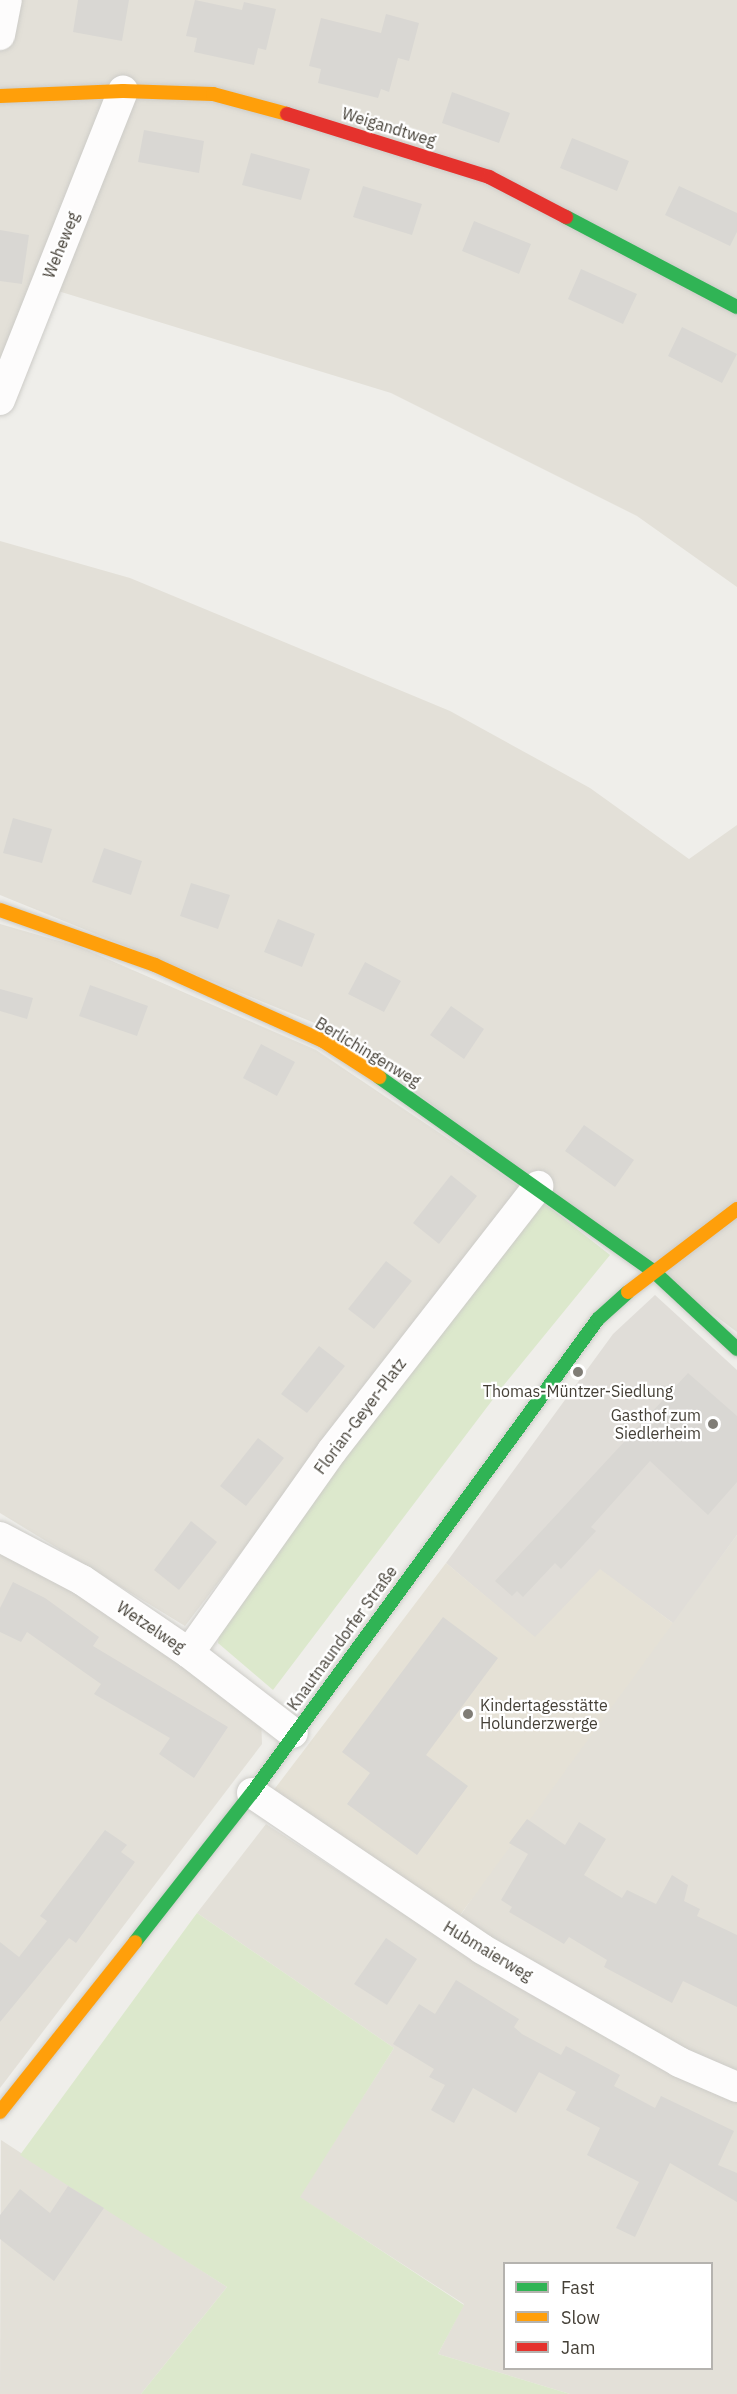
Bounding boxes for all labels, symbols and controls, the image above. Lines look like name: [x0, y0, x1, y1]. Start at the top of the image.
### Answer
street label: Weigandtweg: [340, 104, 438, 150]
street label: Weheweg: [39, 209, 83, 281]
street label: Berlichingenweg: [312, 1013, 424, 1091]
street label: Florian-Geyer-Platz: [310, 1354, 410, 1478]
marker: Thomas-Müntzer-Siedlung: [571, 1365, 585, 1379]
place label: Thomas-Müntzer-Siedlung: [483, 1381, 673, 1401]
place label: Gasthof zum Siedlerheim: [611, 1405, 701, 1443]
marker: Gasthof zum Siedlerheim: [706, 1417, 720, 1431]
street label: Knautnaundorfer Straße: [283, 1562, 401, 1714]
street label: Wetzelweg: [113, 1597, 189, 1657]
place label: Kindertagesstätte Holunderzwerge: [480, 1695, 608, 1733]
marker: Kindertagesstätte Holunderzwerge: [461, 1707, 475, 1721]
street label: Hubmaierweg: [440, 1917, 536, 1985]
legend: [503, 2262, 713, 2370]
text: Fast: [561, 2276, 595, 2299]
text: Slow: [561, 2306, 600, 2329]
text: Jam: [561, 2336, 596, 2359]

